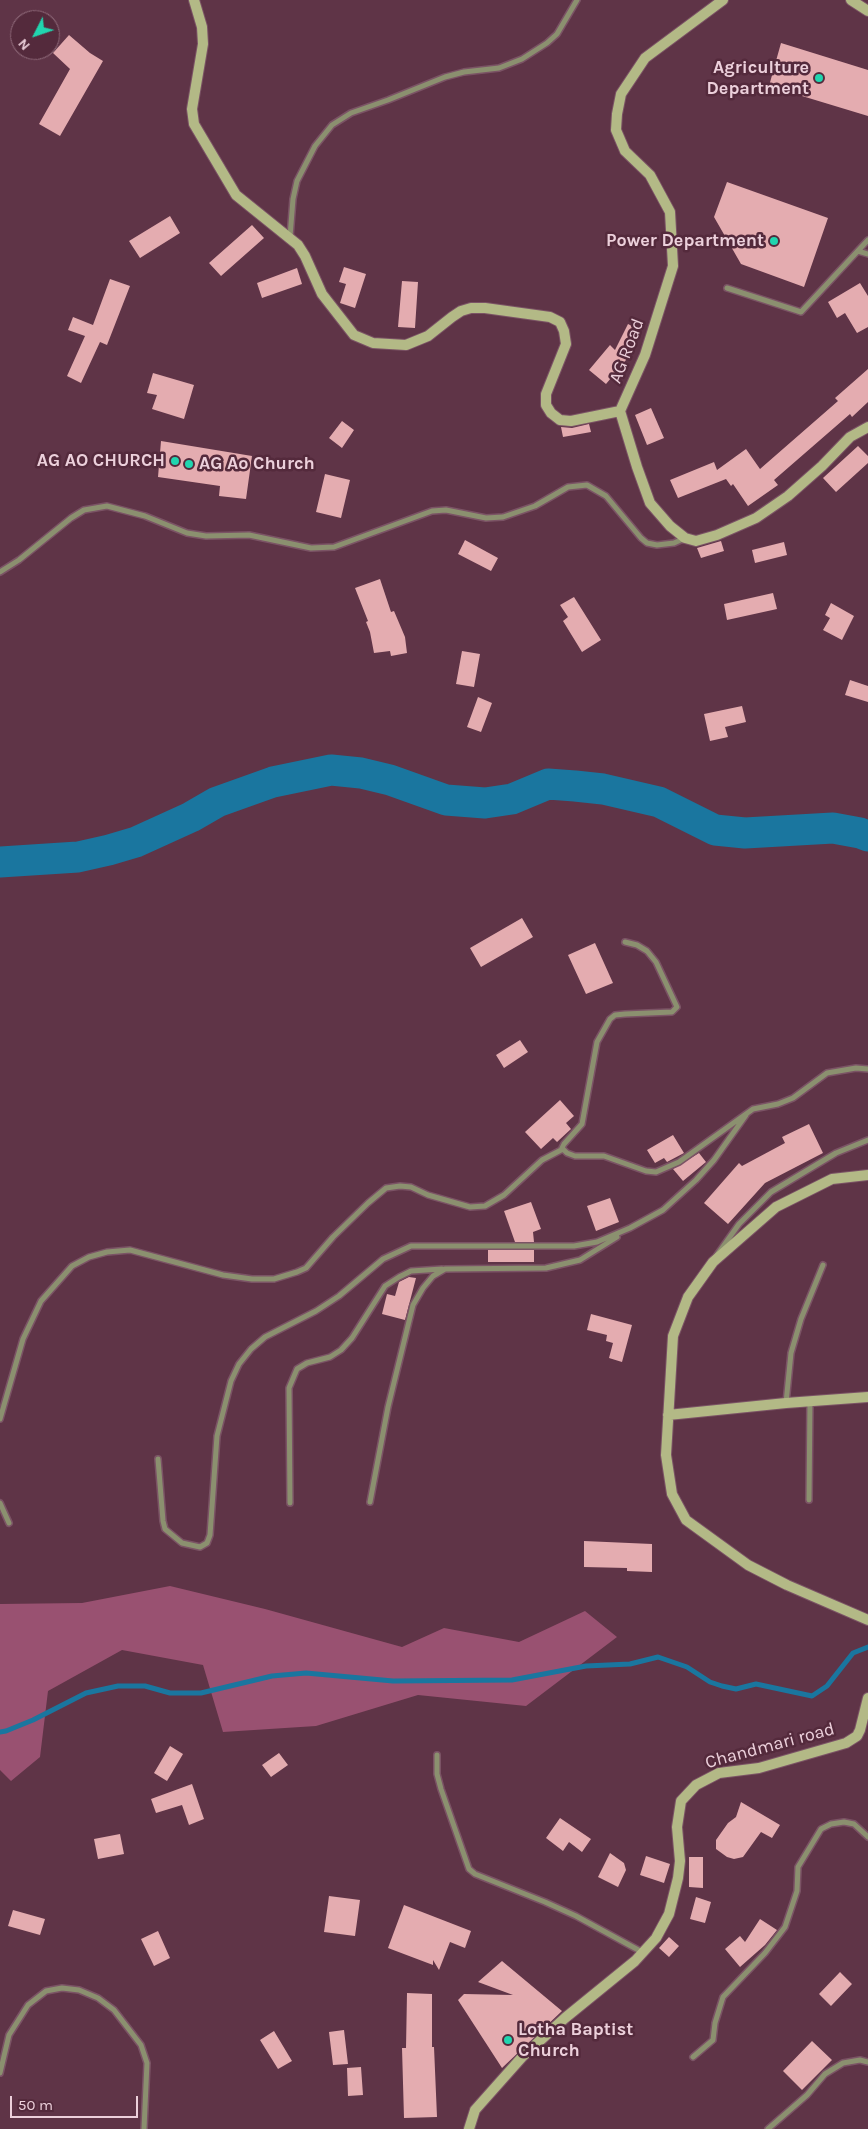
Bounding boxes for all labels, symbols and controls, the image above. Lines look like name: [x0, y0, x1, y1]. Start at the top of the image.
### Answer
north arrow: [10, 10, 60, 60]
text: N: [14, 35, 34, 54]
place label: Agriculture Department: [706, 57, 809, 100]
marker: Agriculture Department: [813, 72, 825, 84]
place label: Power Department: [606, 230, 764, 252]
marker: Power Department: [768, 235, 780, 247]
street label: AG Road: [605, 316, 649, 386]
place label: AG AO CHURCH: [37, 450, 165, 472]
place label: AG Ao Church: [199, 453, 315, 475]
marker: AG AO CHURCH: [169, 455, 181, 467]
marker: AG Ao Church: [183, 458, 195, 470]
street label: Chandmari road: [703, 1718, 837, 1774]
place label: Lotha Baptist Church: [518, 2019, 633, 2062]
marker: Lotha Baptist Church: [502, 2034, 514, 2046]
scale bar: [12, 2086, 140, 2118]
text: 50 m: [18, 2096, 53, 2114]

